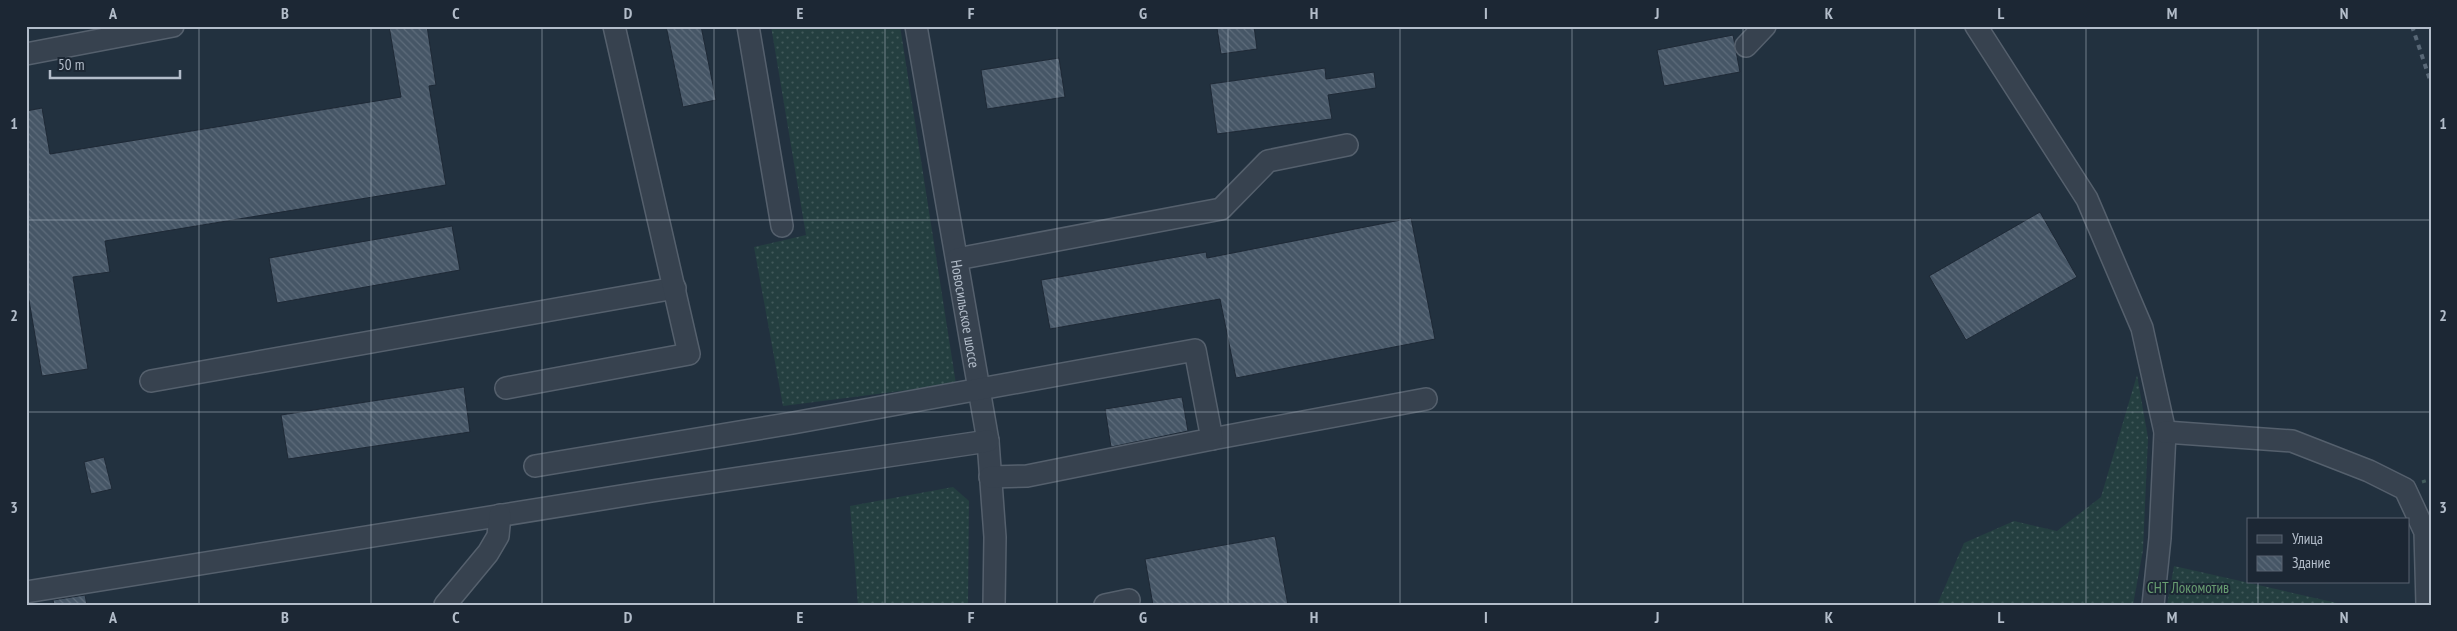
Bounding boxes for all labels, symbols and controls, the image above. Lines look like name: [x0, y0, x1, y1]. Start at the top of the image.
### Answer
text: A: [108, 3, 118, 23]
text: B: [281, 3, 289, 23]
text: C: [452, 3, 460, 23]
text: D: [624, 3, 633, 23]
text: E: [797, 3, 804, 23]
text: F: [968, 3, 975, 23]
text: G: [1139, 3, 1147, 23]
text: H: [1310, 3, 1318, 23]
text: I: [1484, 3, 1488, 23]
text: J: [1654, 3, 1659, 23]
text: K: [1825, 3, 1834, 23]
text: L: [1998, 3, 2005, 23]
text: M: [2167, 3, 2177, 23]
text: N: [2340, 3, 2348, 23]
scale bar: [50, 48, 180, 80]
text: 50 m: [58, 55, 84, 74]
text: 1: [10, 113, 18, 133]
text: 1: [2439, 113, 2447, 133]
street label: Новосильское шоссе: [947, 258, 985, 369]
text: 2: [10, 305, 18, 325]
text: 2: [2439, 305, 2447, 325]
text: 3: [10, 497, 18, 517]
text: 3: [2439, 497, 2447, 517]
legend: [2247, 518, 2410, 584]
text: Улица: [2292, 529, 2323, 548]
text: Здание: [2292, 553, 2330, 572]
park label: СНТ Локомотив: [2147, 578, 2229, 597]
text: A: [108, 607, 118, 627]
text: B: [281, 607, 289, 627]
text: C: [452, 607, 460, 627]
text: D: [624, 607, 633, 627]
text: E: [797, 607, 804, 627]
text: F: [968, 607, 975, 627]
text: G: [1139, 607, 1147, 627]
text: H: [1310, 607, 1318, 627]
text: I: [1484, 607, 1488, 627]
text: J: [1654, 607, 1659, 627]
text: K: [1825, 607, 1834, 627]
text: L: [1998, 607, 2005, 627]
text: M: [2167, 607, 2177, 627]
text: N: [2340, 607, 2348, 627]

